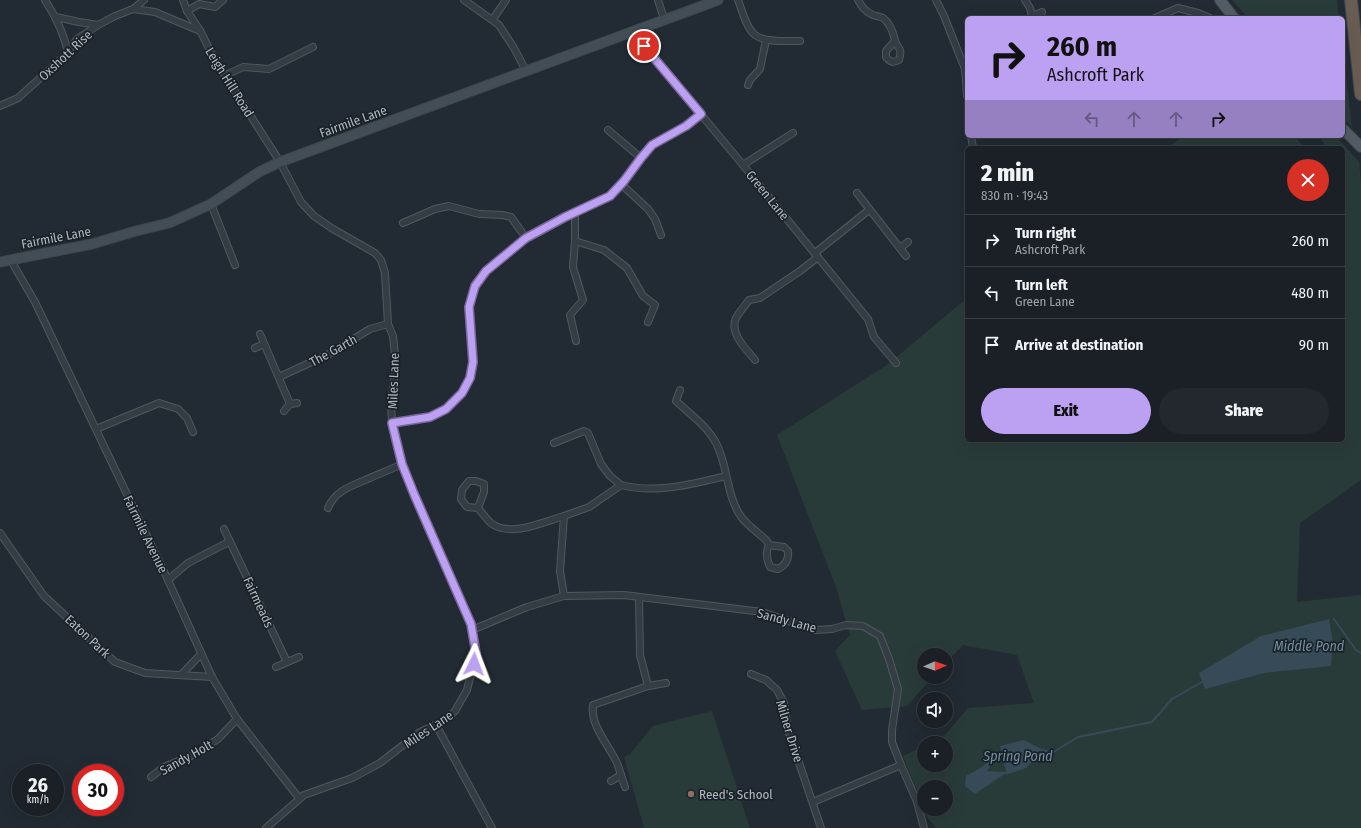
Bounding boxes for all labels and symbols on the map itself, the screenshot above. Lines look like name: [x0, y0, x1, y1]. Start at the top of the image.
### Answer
street label: Oxshott Rise: [36, 27, 95, 84]
pin: [627, 29, 661, 63]
street label: Leigh Hill Road: [202, 45, 257, 120]
street label: Fairmile Lane: [317, 102, 389, 141]
street label: Green Lane: [743, 167, 792, 223]
street label: Fairmile Lane: [20, 223, 92, 252]
street label: The Garth: [307, 331, 360, 370]
street label: Miles Lane: [385, 353, 402, 409]
street label: Fairmile Avenue: [120, 493, 171, 575]
street label: Fairmeads: [240, 574, 277, 630]
street label: Sandy Lane: [756, 605, 818, 636]
street label: Eaton Park: [62, 612, 114, 662]
water label: Middle Pond: [1274, 638, 1345, 655]
position arrow: [453, 643, 495, 685]
north arrow: [917, 648, 953, 684]
street label: Milner Drive: [773, 698, 806, 764]
street label: Miles Lane: [401, 707, 456, 751]
street label: Sandy Holt: [157, 736, 216, 778]
water label: Spring Pond: [982, 748, 1053, 765]
speed limit sign: 30: [72, 764, 124, 816]
place label: Reed's School: [699, 787, 773, 802]
marker: Reed's School: [686, 789, 696, 799]

